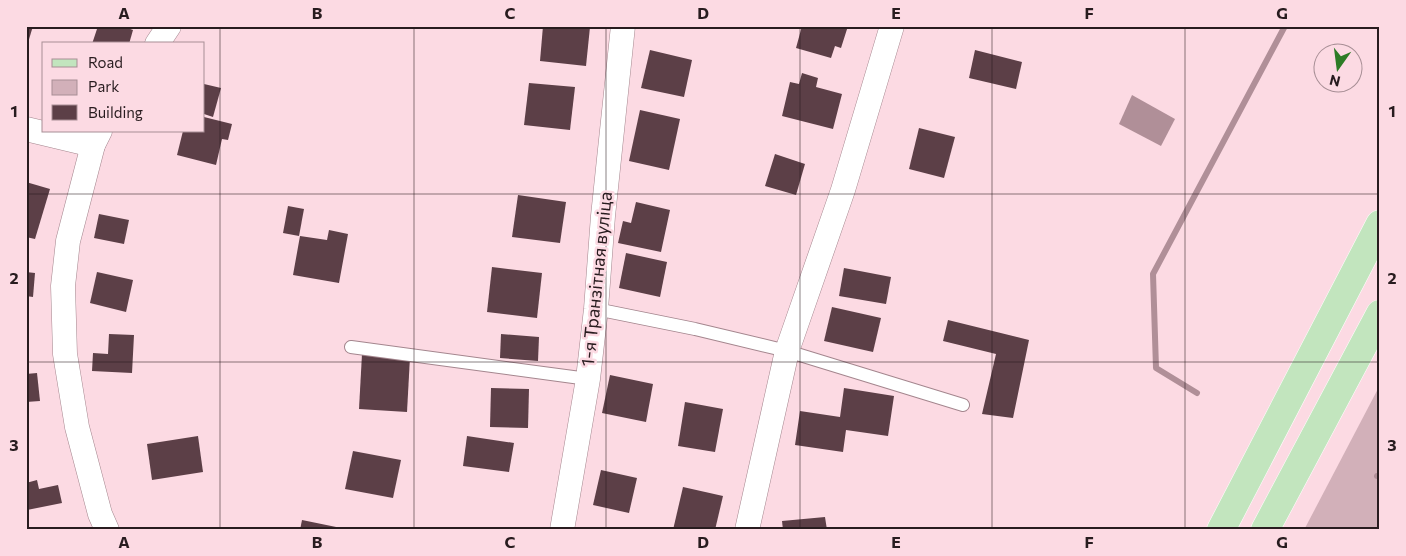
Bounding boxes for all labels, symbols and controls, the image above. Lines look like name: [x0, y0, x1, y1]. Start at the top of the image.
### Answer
text: A: [118, 3, 130, 22]
text: B: [312, 3, 323, 22]
text: C: [505, 3, 516, 22]
text: D: [697, 3, 709, 22]
text: E: [891, 3, 901, 22]
text: F: [1084, 3, 1094, 22]
text: G: [1276, 3, 1288, 22]
legend: [42, 42, 205, 132]
north arrow: [1314, 42, 1364, 92]
text: Road: [88, 53, 123, 71]
text: N: [1328, 72, 1342, 91]
text: Park: [88, 77, 119, 95]
text: 1: [10, 101, 18, 120]
text: 1: [1388, 101, 1396, 120]
text: Building: [88, 103, 143, 121]
street label: 1-я Транзітная вуліца: [576, 190, 616, 367]
text: 2: [9, 268, 19, 287]
text: 2: [1387, 268, 1397, 287]
text: 3: [9, 435, 19, 454]
text: 3: [1387, 435, 1397, 454]
text: A: [118, 532, 130, 551]
text: B: [312, 532, 323, 551]
text: C: [505, 532, 516, 551]
text: D: [697, 532, 709, 551]
text: E: [891, 532, 901, 551]
text: F: [1084, 532, 1094, 551]
text: G: [1276, 532, 1288, 551]

